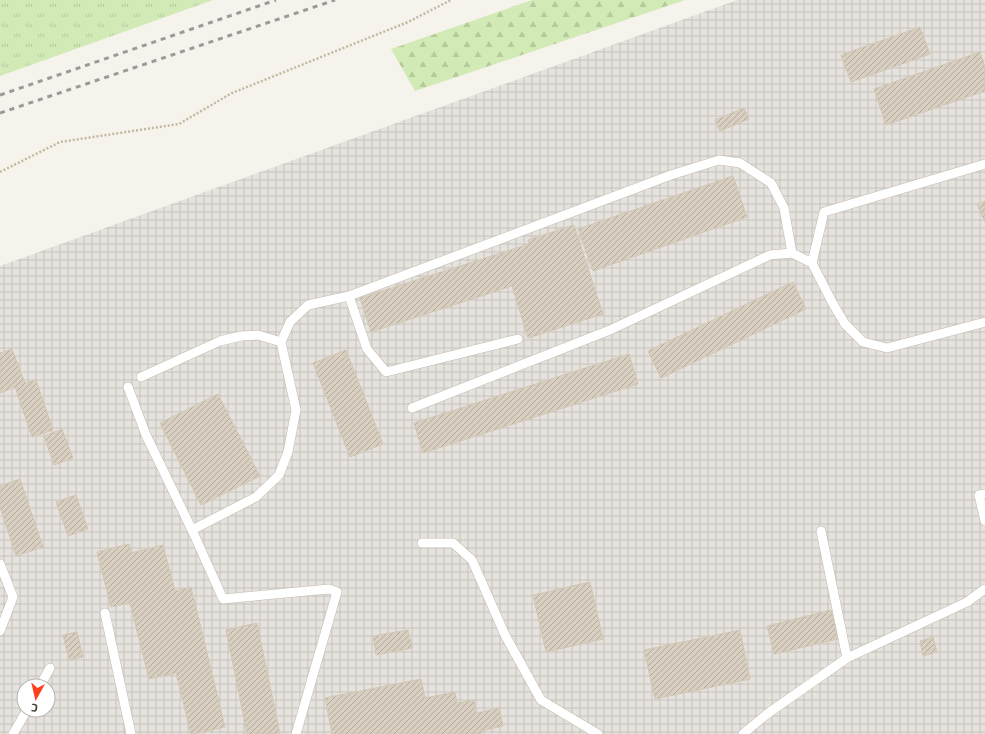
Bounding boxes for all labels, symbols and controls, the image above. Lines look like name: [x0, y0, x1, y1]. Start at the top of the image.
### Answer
north arrow: [16, 678, 56, 718]
text: С: [30, 701, 39, 715]

